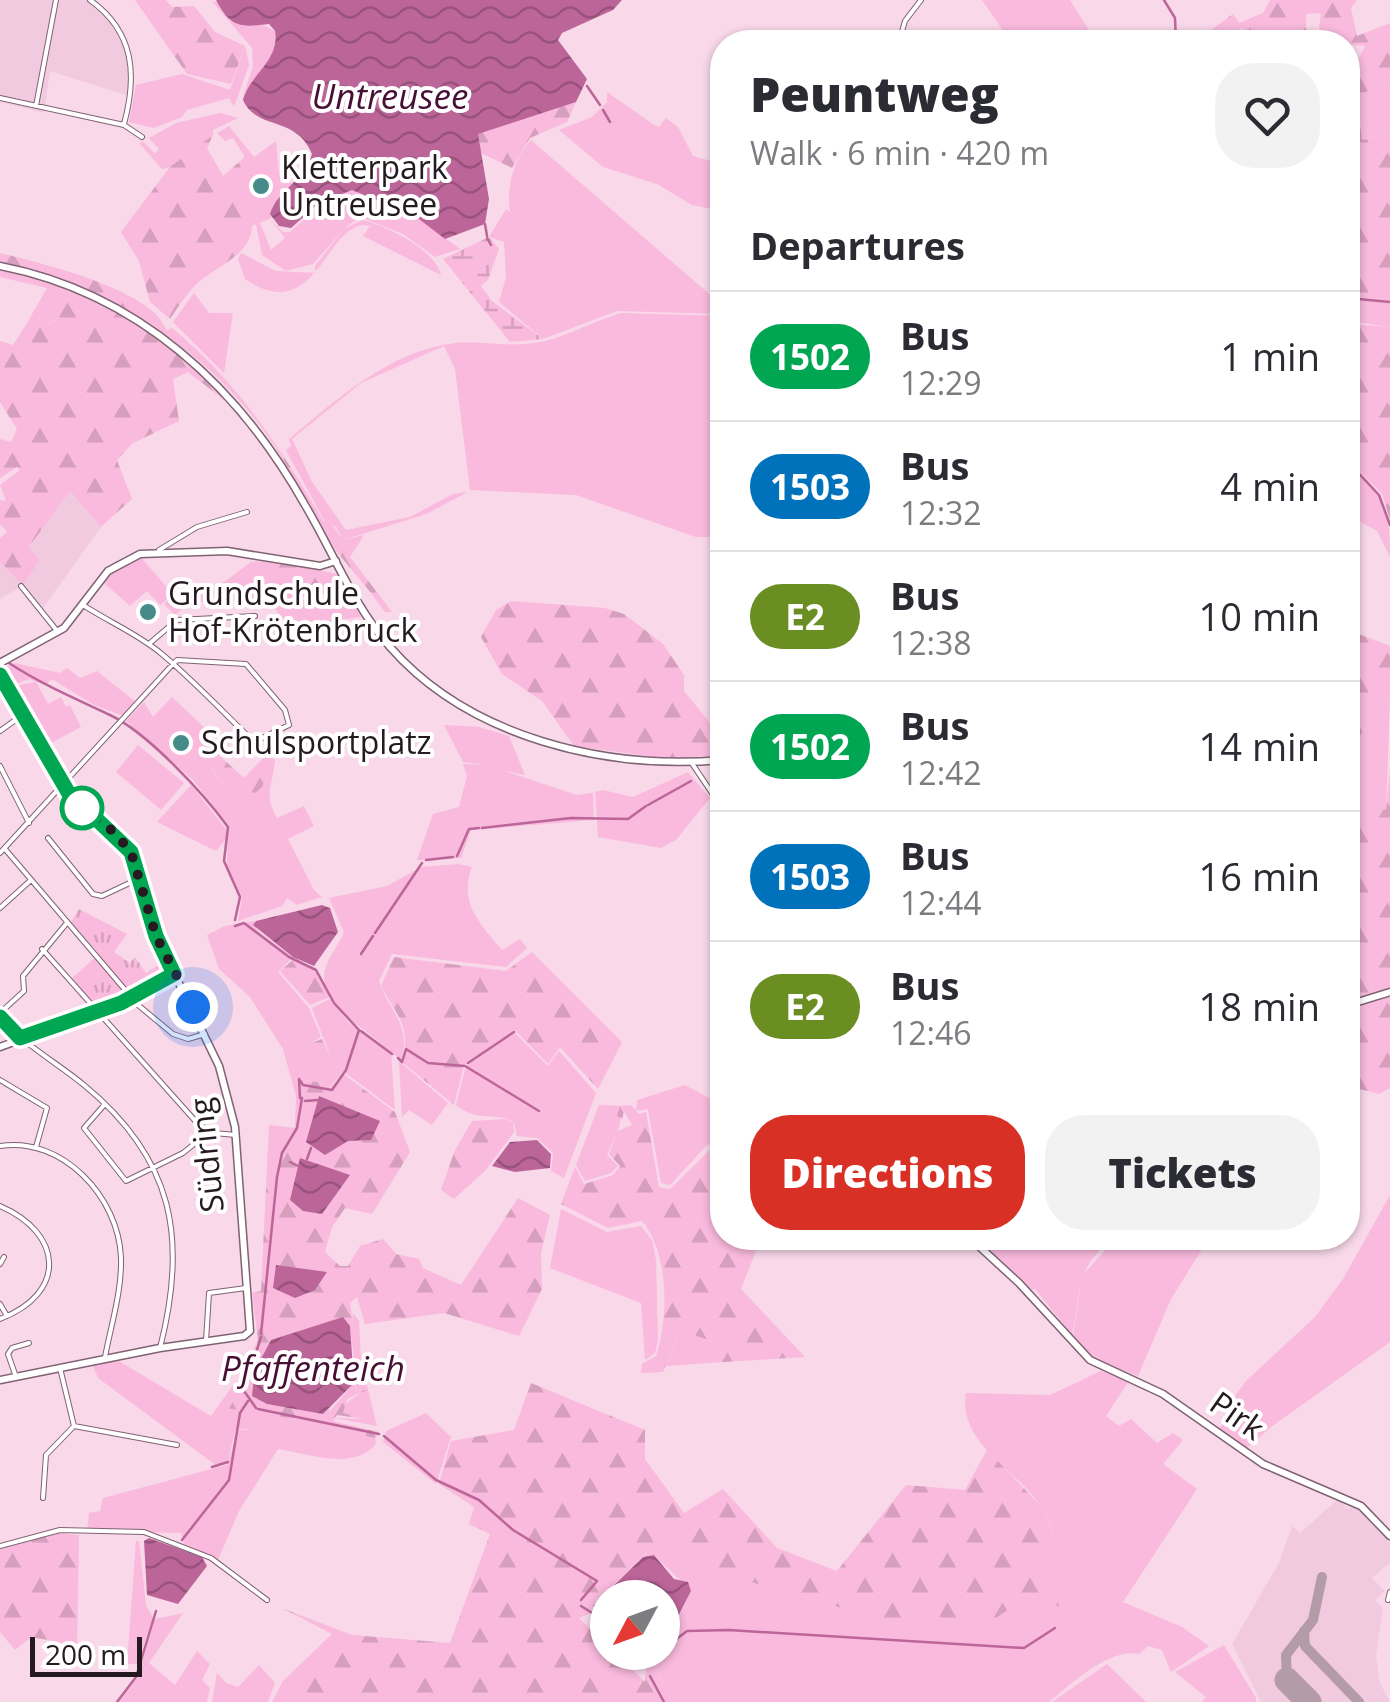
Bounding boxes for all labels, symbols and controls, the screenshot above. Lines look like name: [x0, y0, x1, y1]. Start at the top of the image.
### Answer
text: Peuntweg: [750, 61, 999, 126]
button: heart: [1215, 63, 1320, 168]
water label: Untreusee: [312, 72, 468, 119]
text: Walk · 6 min · 420 m: [750, 131, 1049, 174]
place label: Kletterpark Untreusee: [281, 145, 448, 225]
marker: Kletterpark Untreusee: [250, 175, 272, 197]
text: Departures: [750, 219, 965, 271]
text: Bus: [900, 309, 969, 361]
text: 1 min: [1220, 330, 1320, 382]
text: 1502: [770, 333, 850, 380]
text: 12:29: [900, 361, 982, 404]
text: Bus: [900, 439, 969, 491]
text: 4 min: [1220, 460, 1320, 512]
text: 1503: [770, 463, 850, 510]
text: 12:32: [900, 491, 982, 534]
text: Bus: [890, 569, 959, 621]
place label: Grundschule Hof-Krötenbruck: [168, 571, 417, 651]
text: 10 min: [1199, 590, 1320, 642]
text: E2: [785, 593, 825, 640]
marker: Grundschule Hof-Krötenbruck: [137, 601, 159, 623]
text: 12:38: [890, 621, 972, 664]
text: Bus: [900, 699, 969, 751]
place label: Schulsportplatz: [201, 720, 432, 763]
text: 14 min: [1199, 720, 1320, 772]
text: 1502: [770, 723, 850, 770]
marker: Schulsportplatz: [170, 732, 192, 754]
text: 12:42: [900, 751, 982, 794]
unlabelled marker: [61, 787, 103, 829]
text: Bus: [900, 829, 969, 881]
text: 16 min: [1199, 850, 1320, 902]
text: 1503: [770, 853, 850, 900]
text: 12:44: [900, 881, 982, 924]
text: Bus: [890, 959, 959, 1011]
text: 18 min: [1199, 980, 1320, 1032]
your location: [168, 982, 218, 1032]
text: E2: [785, 983, 825, 1030]
text: 12:46: [890, 1011, 972, 1054]
street label: Südring: [178, 1096, 233, 1215]
button: Directions: [750, 1115, 1025, 1230]
button: Tickets: [1045, 1115, 1320, 1230]
water label: Pfaffenteich: [221, 1344, 405, 1391]
street label: Pirk: [1202, 1381, 1274, 1449]
north arrow: [590, 1580, 680, 1670]
map controls: [590, 1580, 680, 1670]
scale bar: [30, 1632, 142, 1676]
text: 200 m: [45, 1635, 126, 1673]

